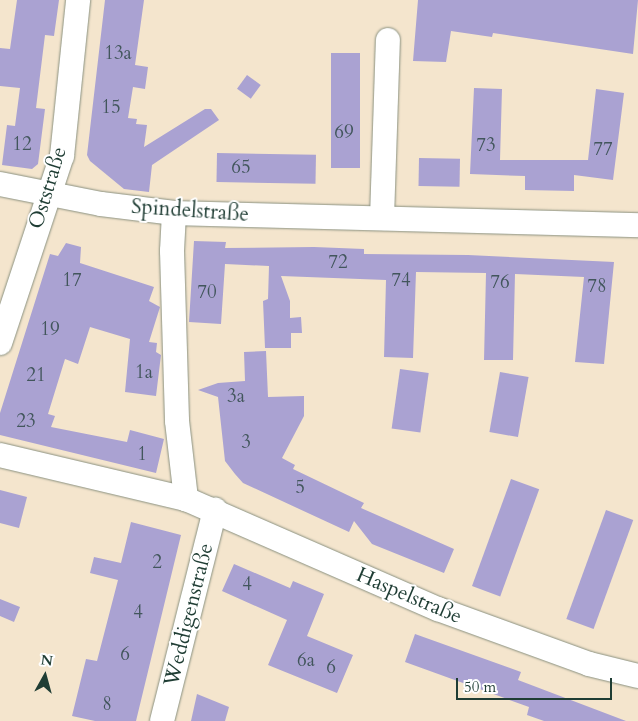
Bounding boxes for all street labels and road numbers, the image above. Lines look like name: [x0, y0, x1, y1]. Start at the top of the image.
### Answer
street label: Oststraße: [24, 144, 72, 232]
street label: Spindelstraße: [130, 194, 250, 228]
street label: Weddigenstraße: [159, 541, 219, 689]
street label: Haspelstraße: [352, 562, 466, 630]

